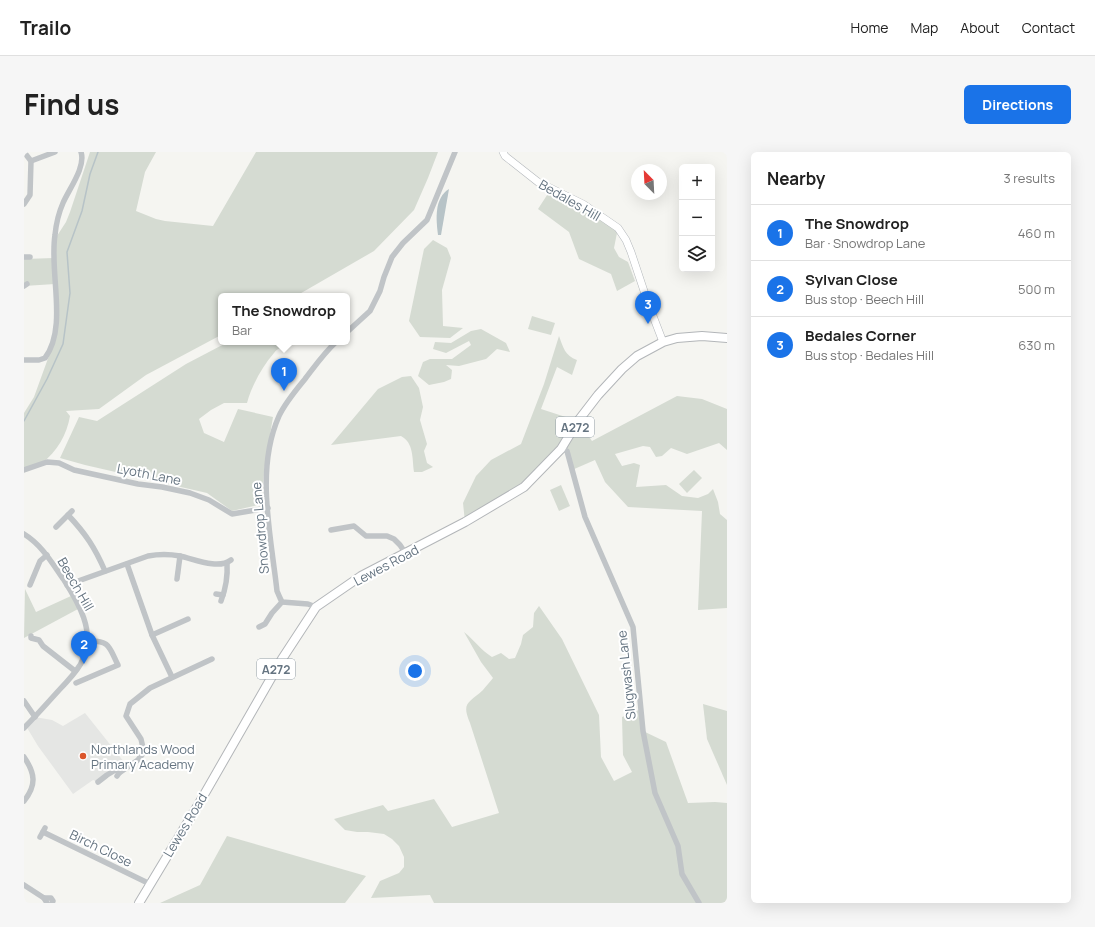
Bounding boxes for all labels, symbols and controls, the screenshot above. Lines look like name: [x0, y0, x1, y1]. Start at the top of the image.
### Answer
text: Trailo: [20, 15, 71, 41]
text: Home: [851, 18, 888, 37]
text: Map: [910, 18, 938, 37]
text: About: [960, 18, 1000, 37]
text: Contact: [1022, 18, 1075, 37]
text: Find us: [24, 85, 119, 123]
button: Directions: [964, 85, 1071, 124]
north arrow: [631, 164, 667, 200]
map controls: [679, 164, 715, 272]
button: +: [679, 164, 715, 200]
text: Nearby: [767, 167, 825, 190]
text: 3 results: [1003, 169, 1055, 187]
street label: Bedales Hill: [536, 175, 604, 225]
button: −: [679, 200, 715, 236]
text: The Snowdrop: [805, 213, 909, 234]
text: 1: [777, 224, 783, 242]
text: 460 m: [1018, 224, 1055, 242]
text: Bar · Snowdrop Lane: [805, 234, 925, 252]
button: layers: [679, 236, 715, 272]
text: Sylvan Close: [805, 269, 898, 290]
text: 2: [776, 280, 784, 298]
text: 500 m: [1018, 280, 1055, 298]
text: Bus stop · Beech Hill: [805, 290, 924, 308]
pin: 3: [635, 291, 661, 324]
popup: [218, 293, 350, 345]
text: The Snowdrop: [232, 300, 336, 321]
text: Bar: [232, 321, 252, 339]
text: Bedales Corner: [805, 325, 916, 346]
text: 3: [776, 336, 784, 354]
text: 630 m: [1018, 336, 1055, 354]
text: Bus stop · Bedales Hill: [805, 346, 934, 364]
pin: 1: [271, 358, 297, 391]
road number: A272: [556, 417, 594, 437]
street label: Lyoth Lane: [115, 459, 183, 489]
street label: Snowdrop Lane: [247, 481, 273, 575]
street label: Lewes Road: [350, 540, 422, 590]
street label: Beech Hill: [54, 554, 98, 614]
street label: Slugwash Lane: [612, 629, 640, 720]
pin: 2: [71, 631, 97, 664]
road number: A272: [257, 659, 295, 679]
your location: [405, 661, 425, 681]
place label: Northlands Wood Primary Academy: [91, 740, 195, 773]
marker: Northlands Wood Primary Academy: [78, 751, 88, 761]
street label: Lewes Road: [159, 790, 211, 860]
street label: Birch Close: [67, 825, 136, 871]

